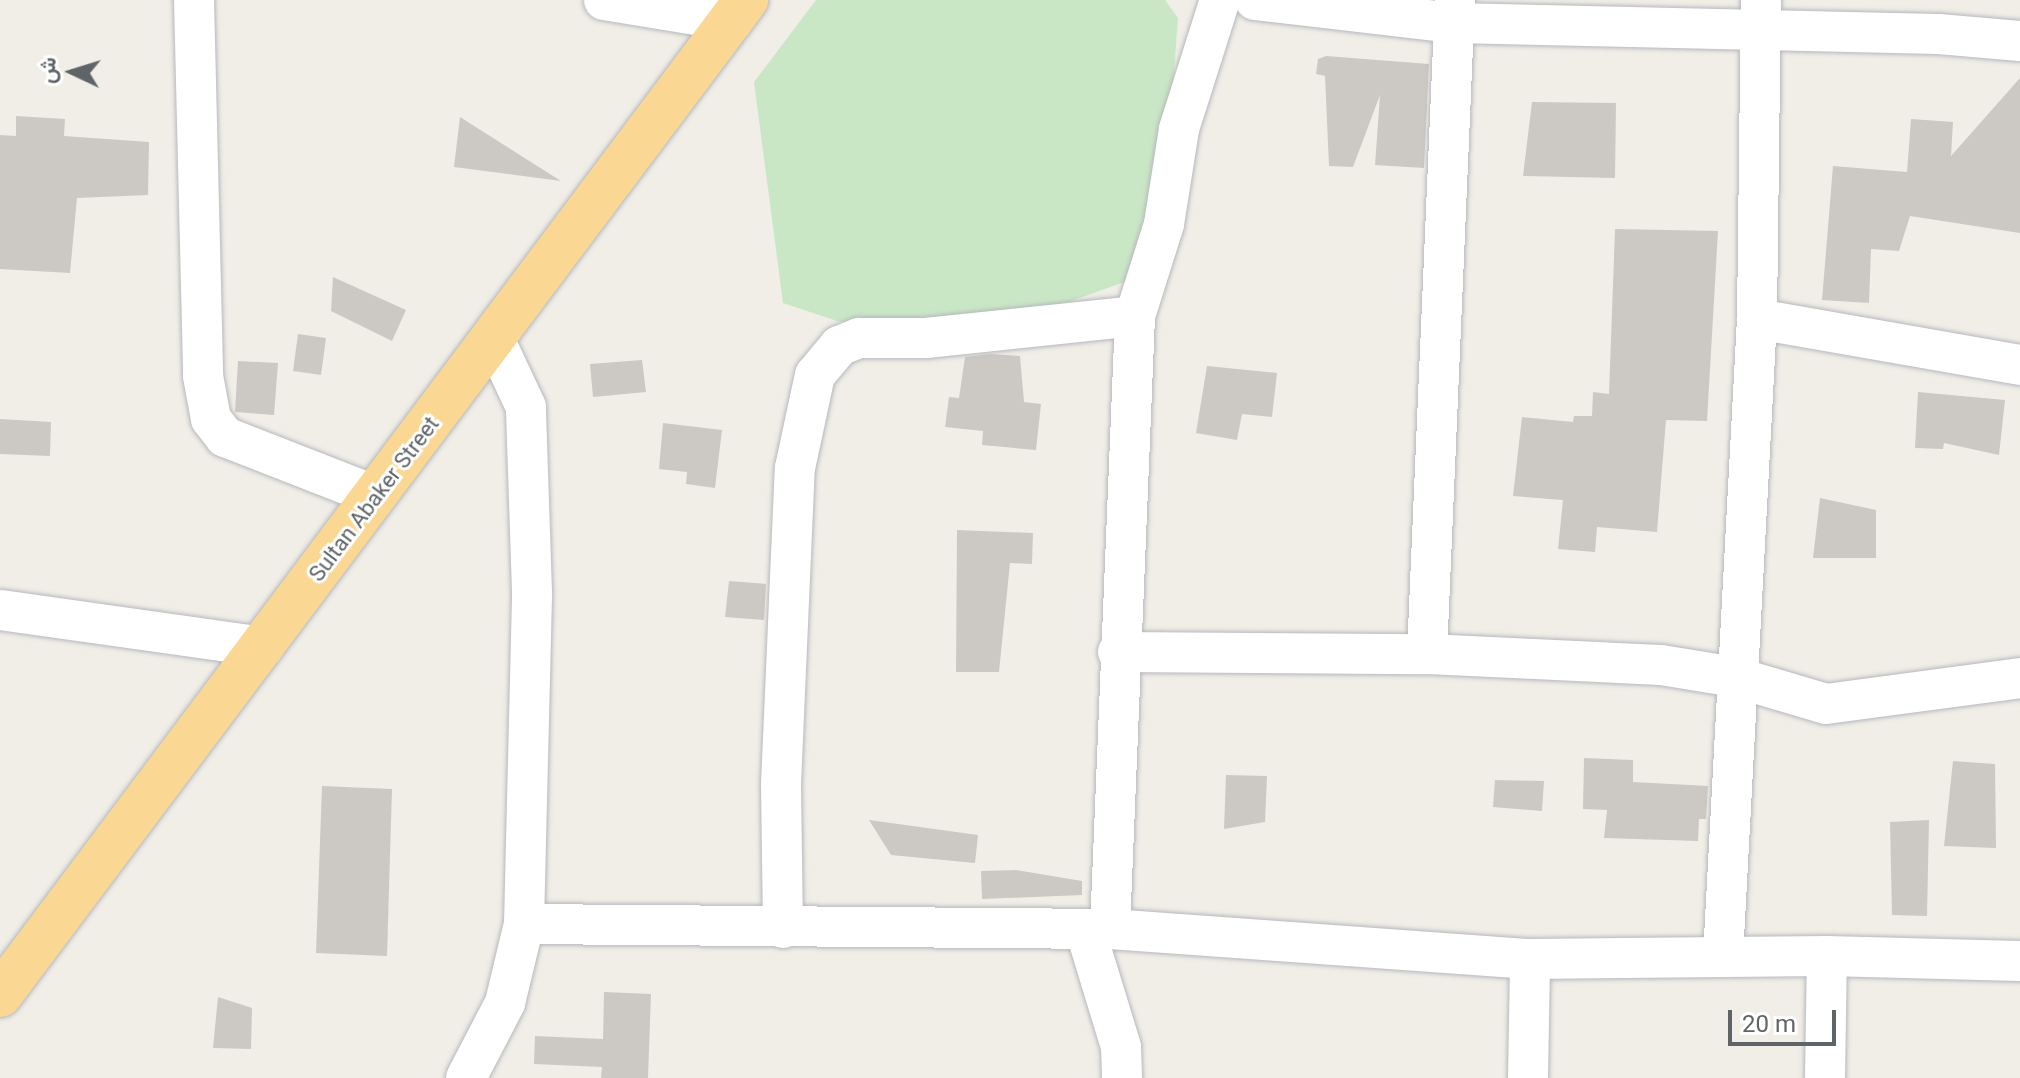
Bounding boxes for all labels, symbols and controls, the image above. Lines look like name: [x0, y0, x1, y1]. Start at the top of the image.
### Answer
north arrow: [32, 32, 112, 112]
text: ش: [34, 56, 61, 84]
street label: Sultan Abaker Street: [303, 411, 445, 587]
scale bar: [1732, 994, 1840, 1044]
text: 20 m: [1742, 1010, 1796, 1038]

